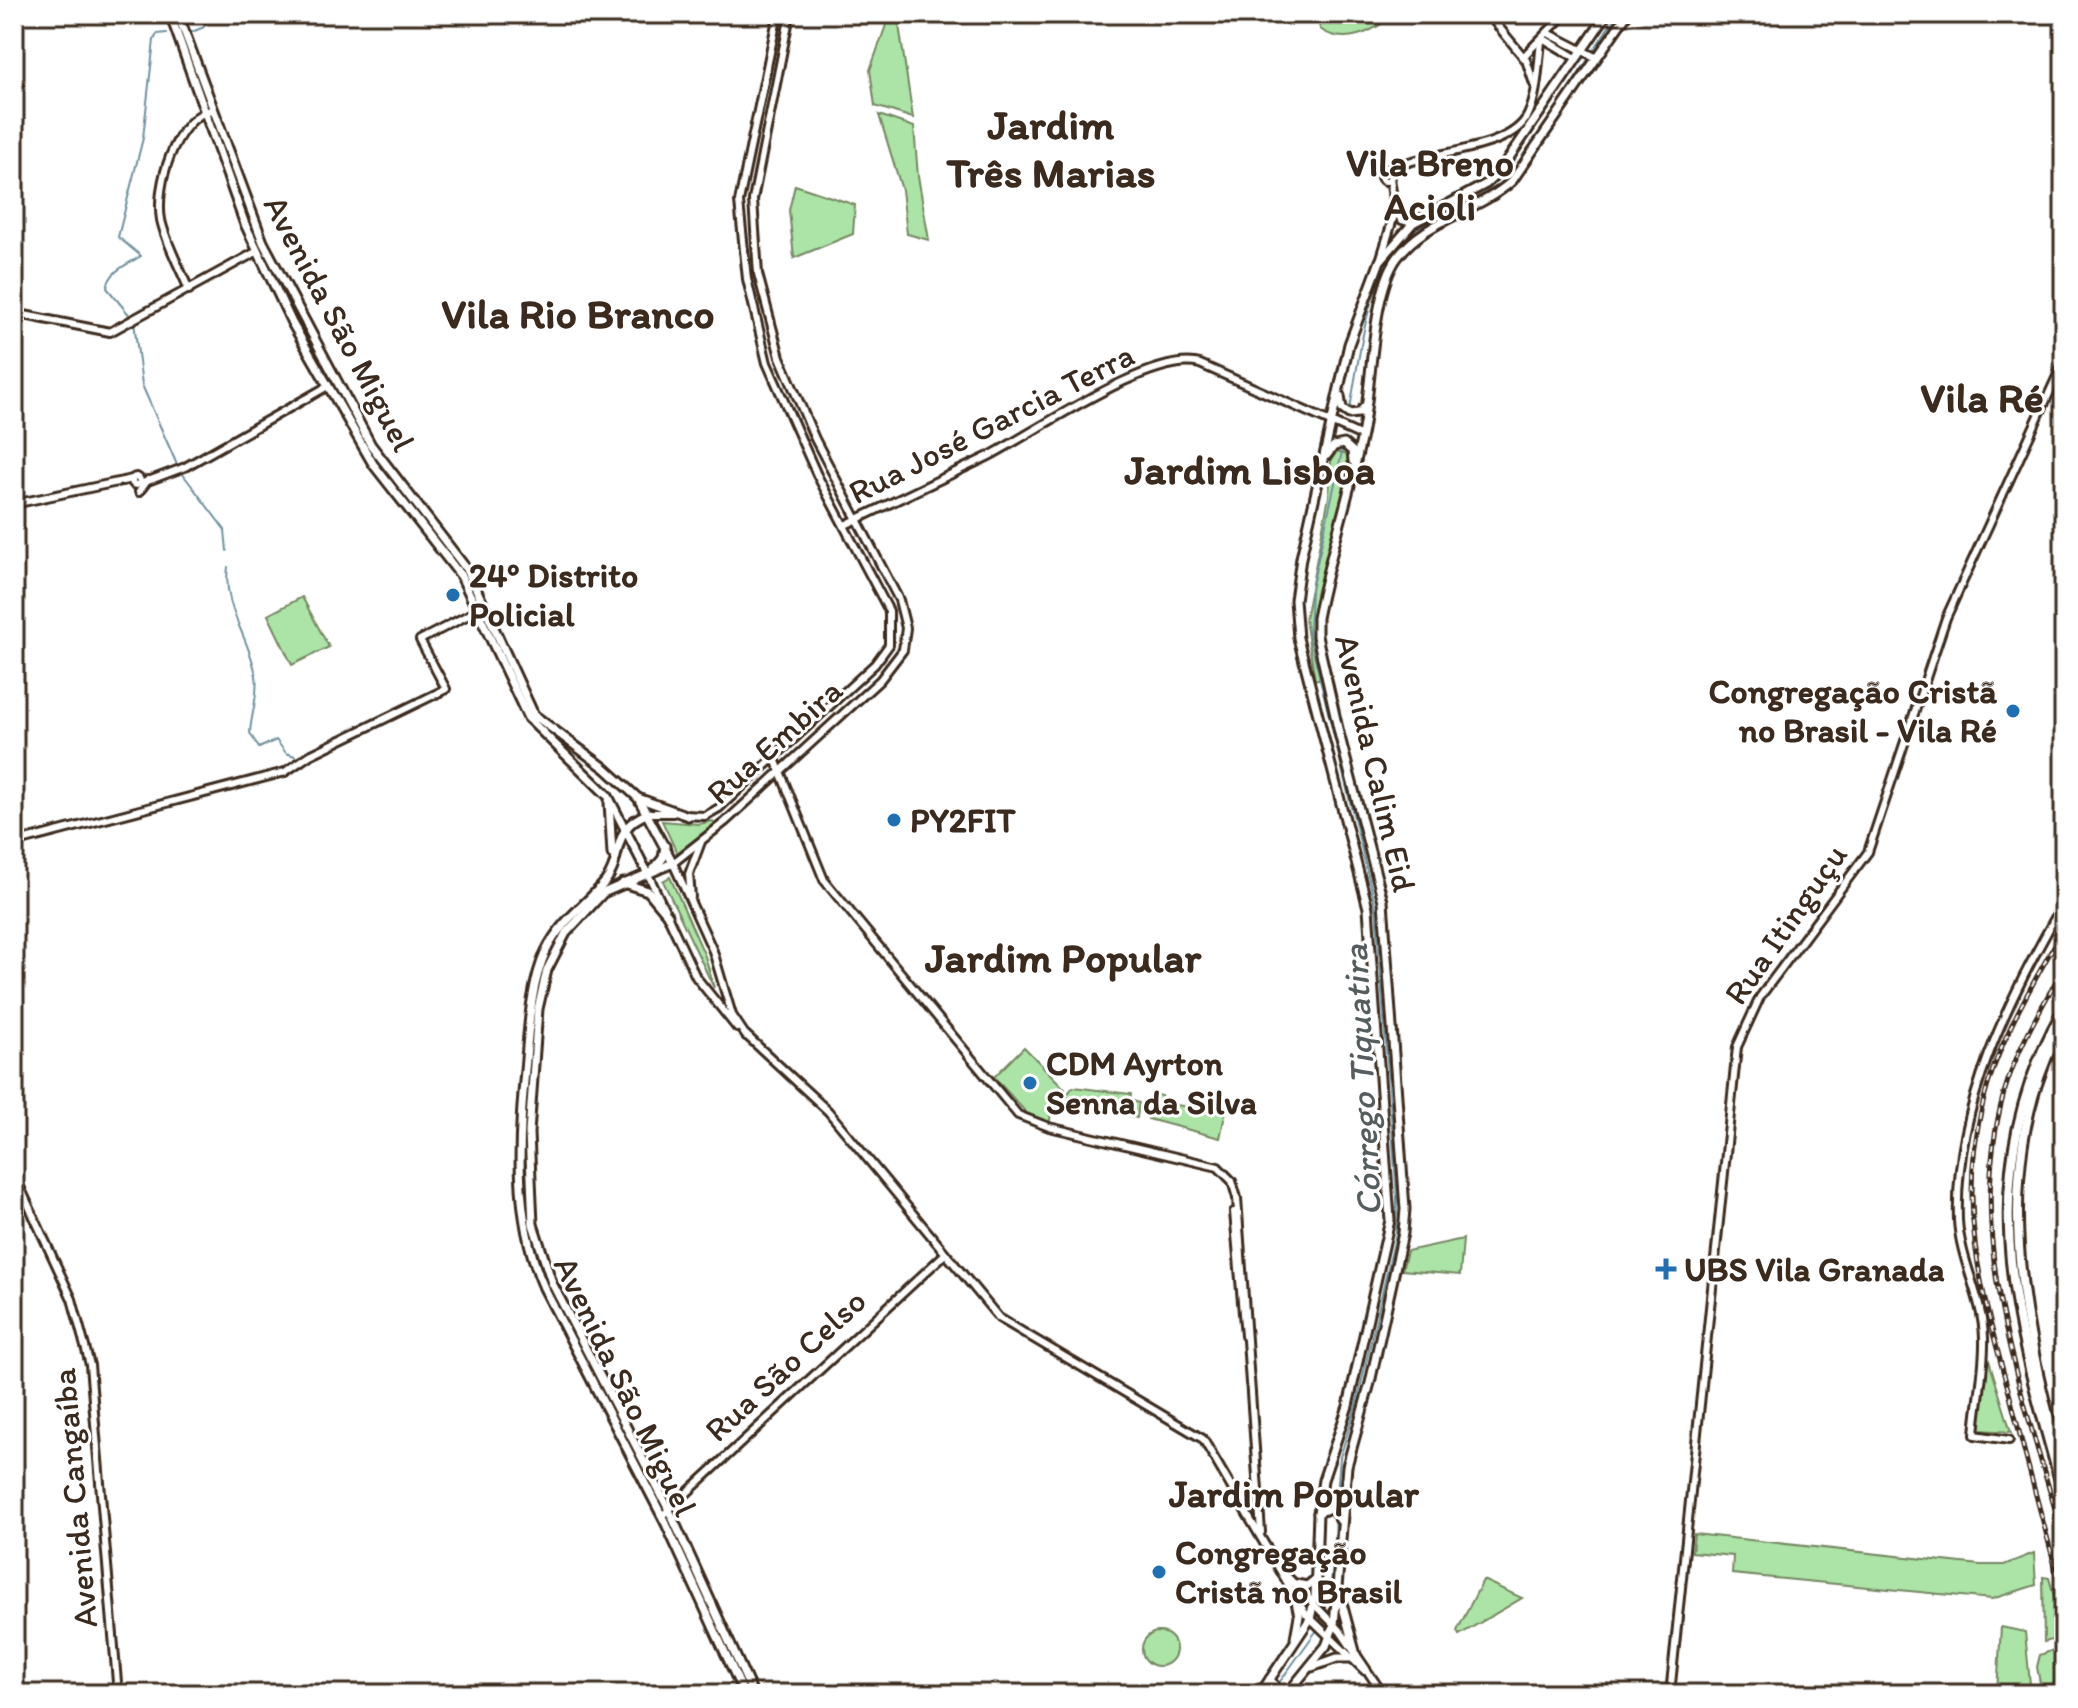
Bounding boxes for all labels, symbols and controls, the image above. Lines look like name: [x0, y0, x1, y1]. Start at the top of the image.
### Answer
district label: Jardim Três Marias: [945, 99, 1156, 198]
district label: Vila Breno Acioli: [1346, 140, 1514, 230]
street label: Avenida São Miguel: [255, 188, 425, 459]
district label: Vila Rio Branco: [441, 288, 715, 339]
street label: Rua José Garcia Terra: [842, 334, 1141, 513]
district label: Vila Ré: [1920, 372, 2044, 423]
district label: Jardim Lisboa: [1124, 444, 1376, 495]
place label: 24º Distrito Policial: [469, 555, 638, 635]
marker: 24º Distrito Policial: [444, 586, 462, 604]
street label: Avenida Calim Eid: [1326, 631, 1425, 896]
street label: Rua Embira: [698, 670, 851, 813]
place label: Congregação Cristã no Brasil - Vila Ré: [1708, 671, 1997, 751]
marker: Congregação Cristã no Brasil - Vila Ré: [2004, 702, 2022, 720]
place label: PY2FIT: [910, 800, 1017, 841]
marker: PY2FIT: [885, 811, 903, 829]
street label: Rua Itinguçu: [1715, 836, 1856, 1013]
district label: Jardim Popular: [924, 932, 1202, 983]
water label: Córrego Tiquatira: [1333, 943, 1390, 1217]
place label: CDM Ayrton Senna da Silva: [1046, 1043, 1257, 1123]
marker: CDM Ayrton Senna da Silva: [1021, 1074, 1039, 1092]
place label: UBS Vila Granada: [1684, 1249, 1945, 1290]
street label: Avenida São Miguel: [545, 1250, 706, 1523]
marker: UBS Vila Granada: [1655, 1258, 1677, 1280]
street label: Rua São Celso: [696, 1280, 874, 1450]
street label: Avenida Cangaíba: [43, 1366, 106, 1630]
district label: Jardim Popular: [1168, 1471, 1420, 1517]
place label: Congregação Cristã no Brasil: [1175, 1532, 1403, 1612]
marker: Congregação Cristã no Brasil: [1150, 1563, 1168, 1581]

